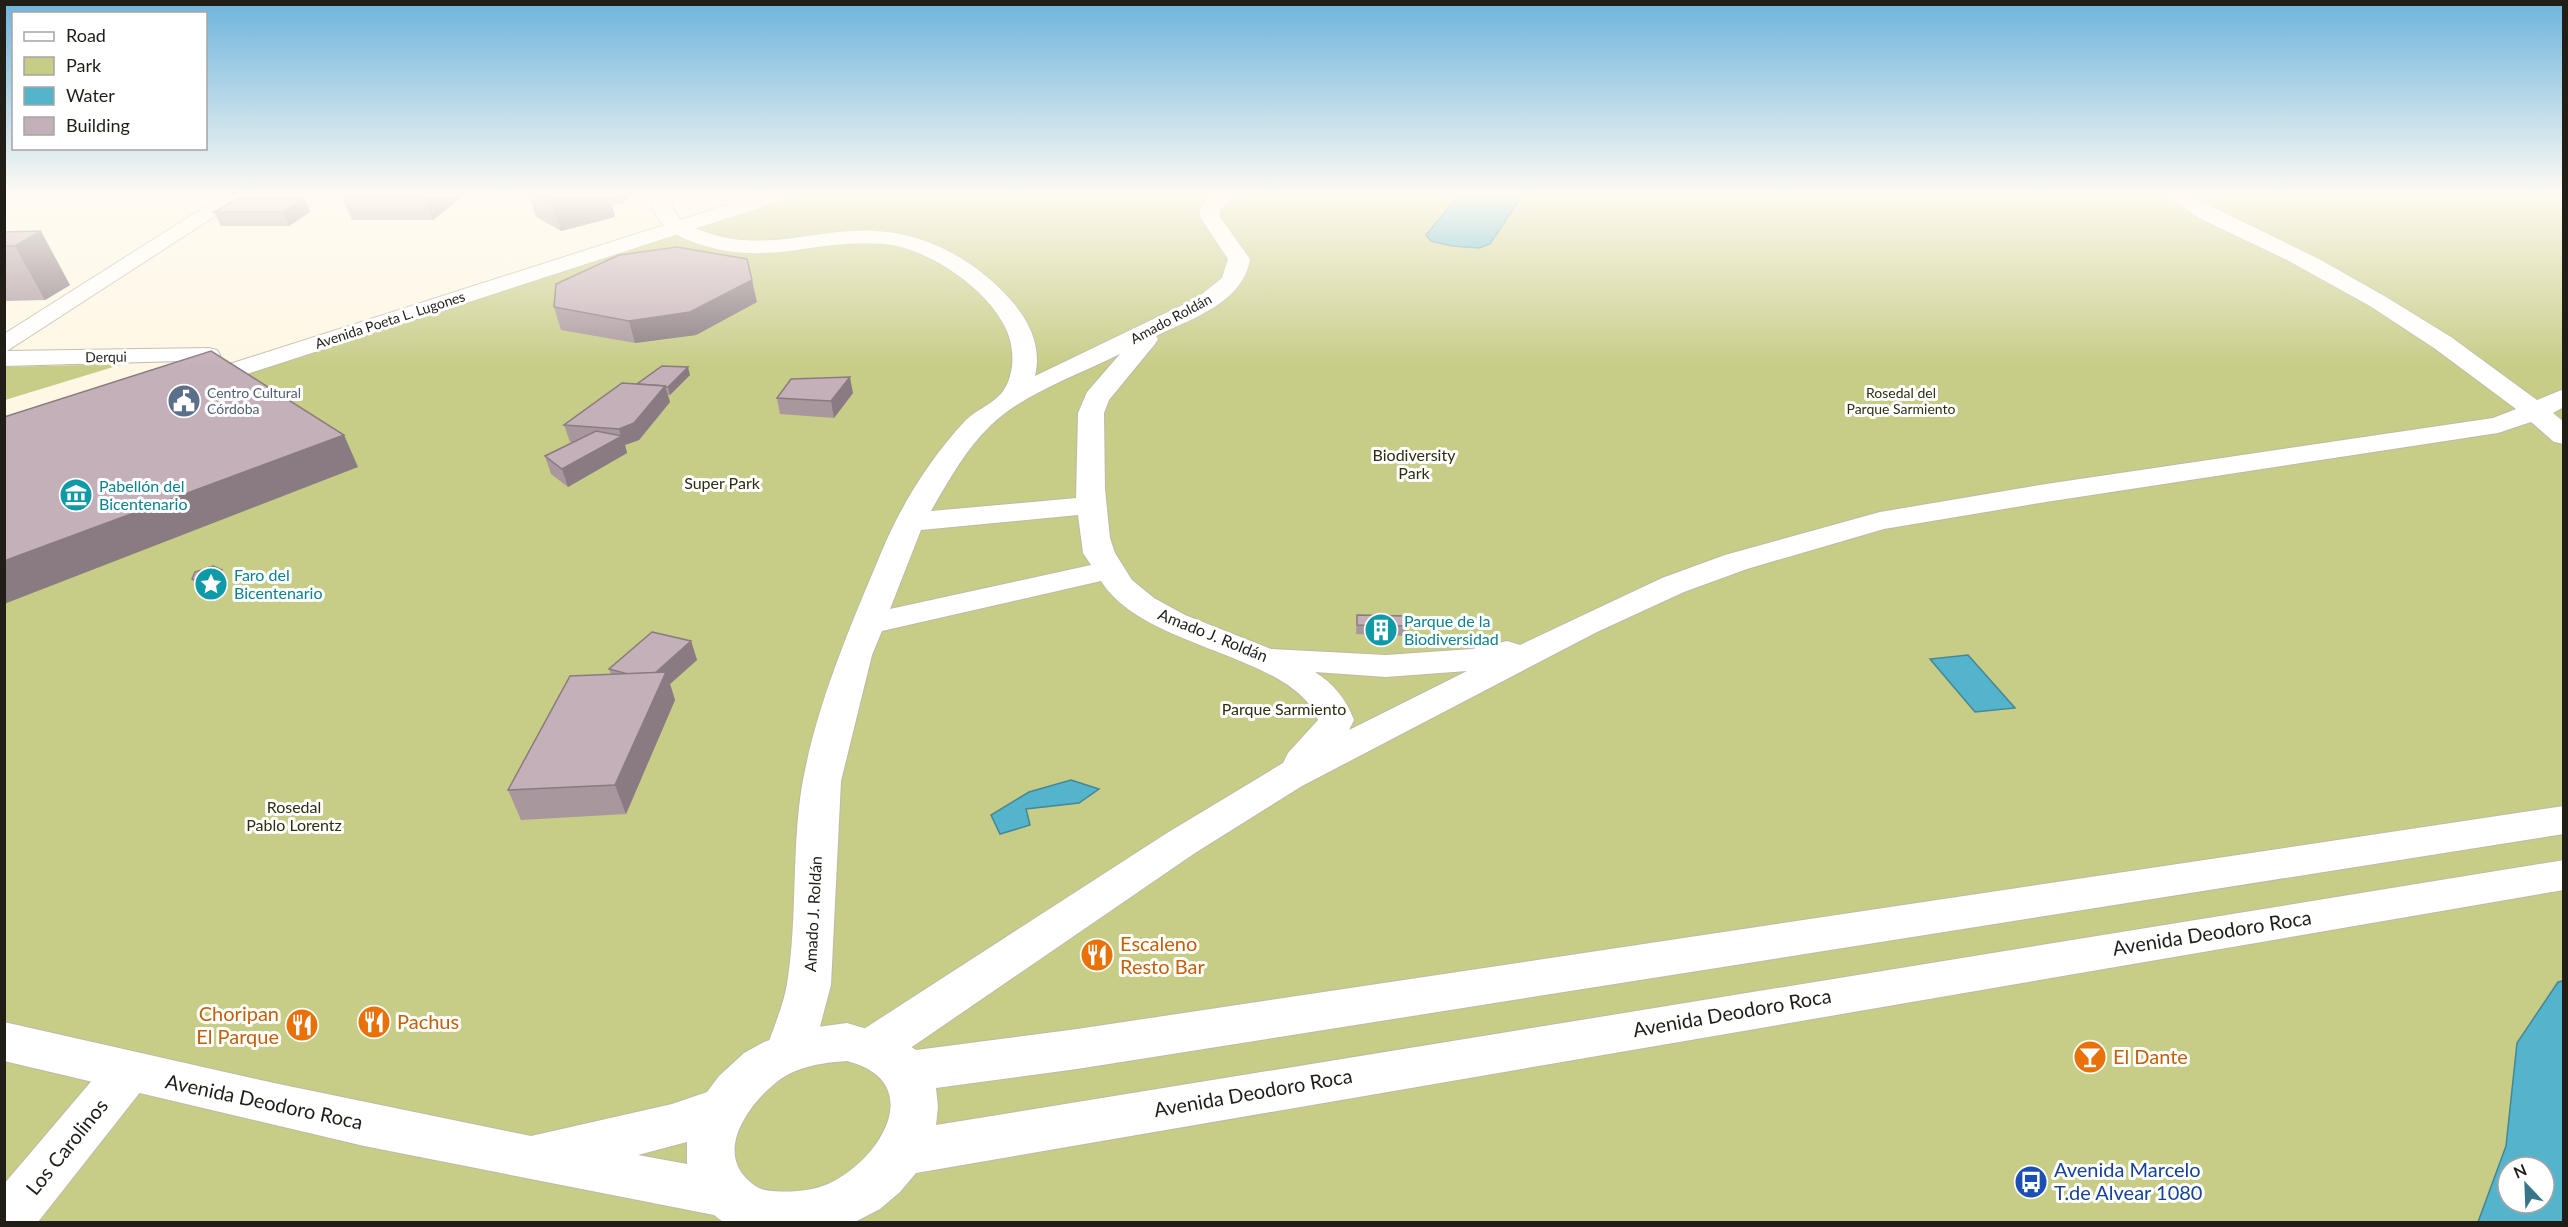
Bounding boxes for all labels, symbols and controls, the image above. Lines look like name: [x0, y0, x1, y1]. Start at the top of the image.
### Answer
legend: [12, 12, 207, 150]
text: Road: [66, 24, 106, 46]
text: Park: [66, 54, 102, 76]
text: Water: [66, 84, 115, 106]
text: Building: [66, 114, 130, 136]
street label: Avenida Poeta L. Lugones: [313, 287, 467, 352]
street label: Amado Roldán: [1127, 290, 1214, 347]
street label: Derqui: [85, 348, 127, 365]
public building icon: Centro Cultural Córdoba: [166, 383, 202, 419]
place label: Centro Cultural Córdoba: [207, 384, 301, 417]
park label: Rosedal del Parque Sarmiento: [1846, 384, 1956, 417]
park label: Biodiversity Park: [1373, 445, 1456, 482]
park label: Super Park: [684, 473, 761, 492]
place label: Pabellón del Bicentenario: [99, 476, 188, 513]
museum icon: Pabellón del Bicentenario: [58, 477, 94, 513]
place label: Faro del Bicentenario: [234, 565, 323, 602]
place icon: Faro del Bicentenario: [193, 566, 229, 602]
street label: Amado J. Roldán: [1156, 604, 1271, 665]
place label: Parque de la Biodiversidad: [1404, 611, 1499, 648]
building icon: Parque de la Biodiversidad: [1363, 612, 1399, 648]
park label: Parque Sarmiento: [1222, 699, 1346, 718]
park label: Rosedal Pablo Lorentz: [246, 797, 342, 834]
street label: Amado J. Roldán: [800, 855, 825, 973]
street label: Avenida Deodoro Roca: [2111, 904, 2313, 960]
place label: Escaleno Resto Bar: [1120, 931, 1205, 978]
restaurant icon: Escaleno Resto Bar: [1079, 937, 1115, 973]
street label: Avenida Deodoro Roca: [1631, 983, 1833, 1041]
place label: Choripan El Parque: [196, 1001, 279, 1048]
restaurant icon: Pachus: [356, 1004, 392, 1040]
restaurant icon: Choripan El Parque: [284, 1007, 320, 1043]
place label: Pachus: [397, 1009, 459, 1033]
bar icon: El Dante: [2072, 1039, 2108, 1075]
place label: El Dante: [2113, 1044, 2188, 1068]
street label: Avenida Deodoro Roca: [1152, 1063, 1354, 1121]
street label: Avenida Deodoro Roca: [163, 1068, 365, 1134]
street label: Los Carolinos: [20, 1093, 112, 1199]
north arrow: [2496, 1155, 2556, 1215]
place label: Avenida Marcelo T.de Alvear 1080: [2054, 1157, 2202, 1204]
text: N: [2511, 1160, 2529, 1182]
bus stop icon: Avenida Marcelo T.de Alvear 1080: [2013, 1164, 2049, 1200]

